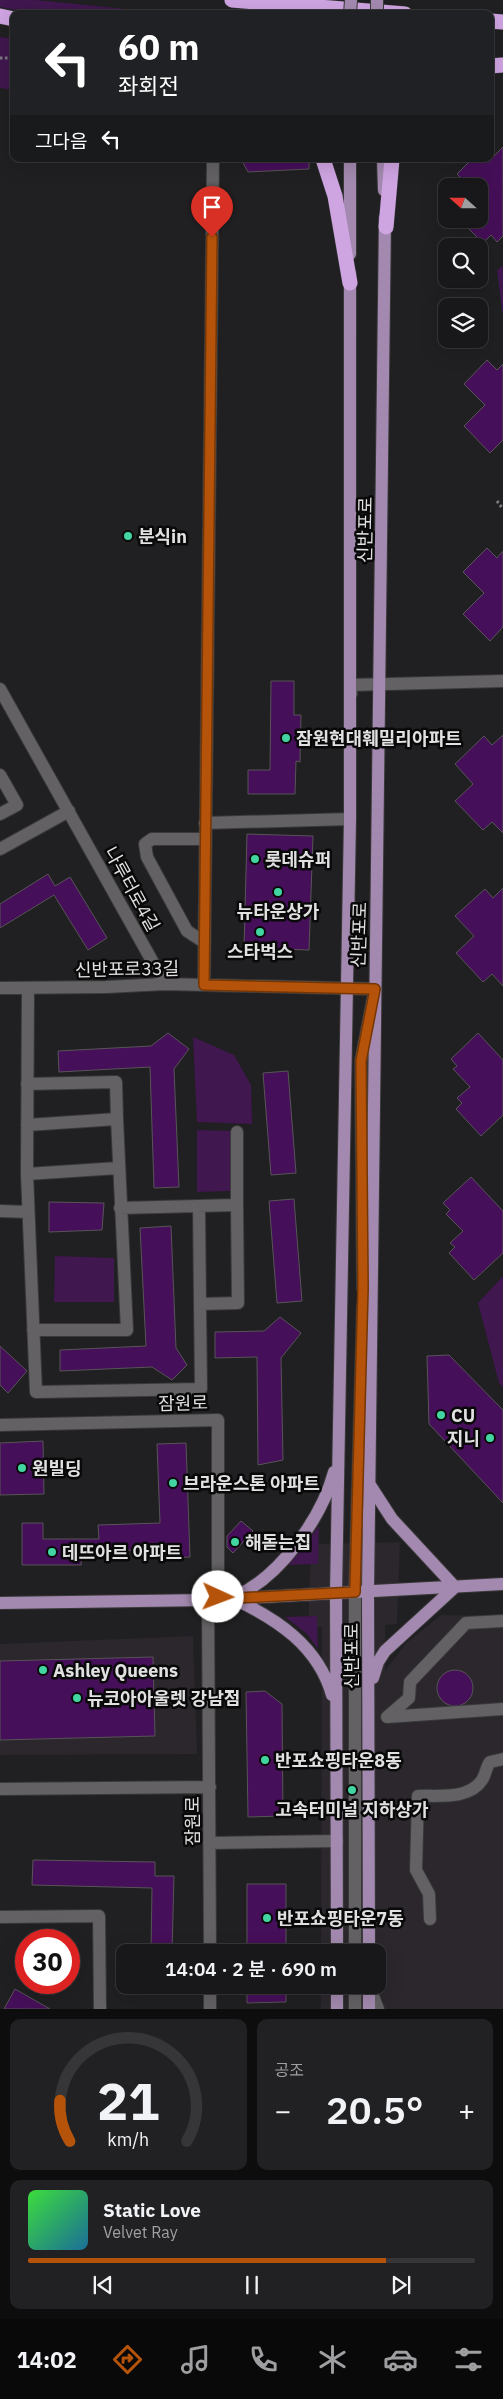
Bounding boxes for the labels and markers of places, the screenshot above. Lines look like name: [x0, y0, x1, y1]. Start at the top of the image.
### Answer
pin: [191, 186, 233, 237]
place label: 분식in: [138, 525, 187, 548]
marker: 분식in: [122, 530, 134, 542]
place label: 잠원현대훼밀리아파트: [296, 727, 462, 750]
marker: 잠원현대훼밀리아파트: [280, 732, 292, 744]
place label: 롯데슈퍼: [265, 848, 331, 871]
marker: 롯데슈퍼: [249, 853, 261, 865]
marker: 뉴타운상가: [272, 886, 284, 898]
place label: 뉴타운상가: [237, 900, 320, 923]
marker: 스타벅스: [254, 926, 266, 938]
place label: 스타벅스: [227, 940, 293, 963]
place label: CU: [451, 1404, 475, 1427]
marker: CU: [435, 1409, 447, 1421]
place label: 지니: [447, 1427, 480, 1450]
marker: 지니: [484, 1432, 496, 1444]
place label: 원빌딩: [32, 1457, 82, 1480]
marker: 원빌딩: [16, 1462, 28, 1474]
place label: 브라운스톤 아파트: [183, 1472, 320, 1495]
marker: 브라운스톤 아파트: [167, 1477, 179, 1489]
place label: 해돋는집: [245, 1531, 311, 1554]
marker: 해돋는집: [229, 1536, 241, 1548]
place label: 데뜨아르 아파트: [62, 1541, 182, 1564]
marker: 데뜨아르 아파트: [46, 1546, 58, 1558]
place label: Ashley Queens: [53, 1659, 178, 1682]
marker: Ashley Queens: [37, 1664, 49, 1676]
place label: 뉴코아아울렛 강남점: [87, 1687, 240, 1710]
marker: 뉴코아아울렛 강남점: [71, 1692, 83, 1704]
place label: 반포쇼핑타운8동: [275, 1749, 402, 1772]
marker: 반포쇼핑타운8동: [259, 1754, 271, 1766]
marker: 고속터미널 지하상가: [346, 1784, 358, 1796]
place label: 고속터미널 지하상가: [275, 1798, 429, 1821]
place label: 반포쇼핑타운7동: [277, 1907, 404, 1930]
marker: 반포쇼핑타운7동: [261, 1912, 273, 1924]

